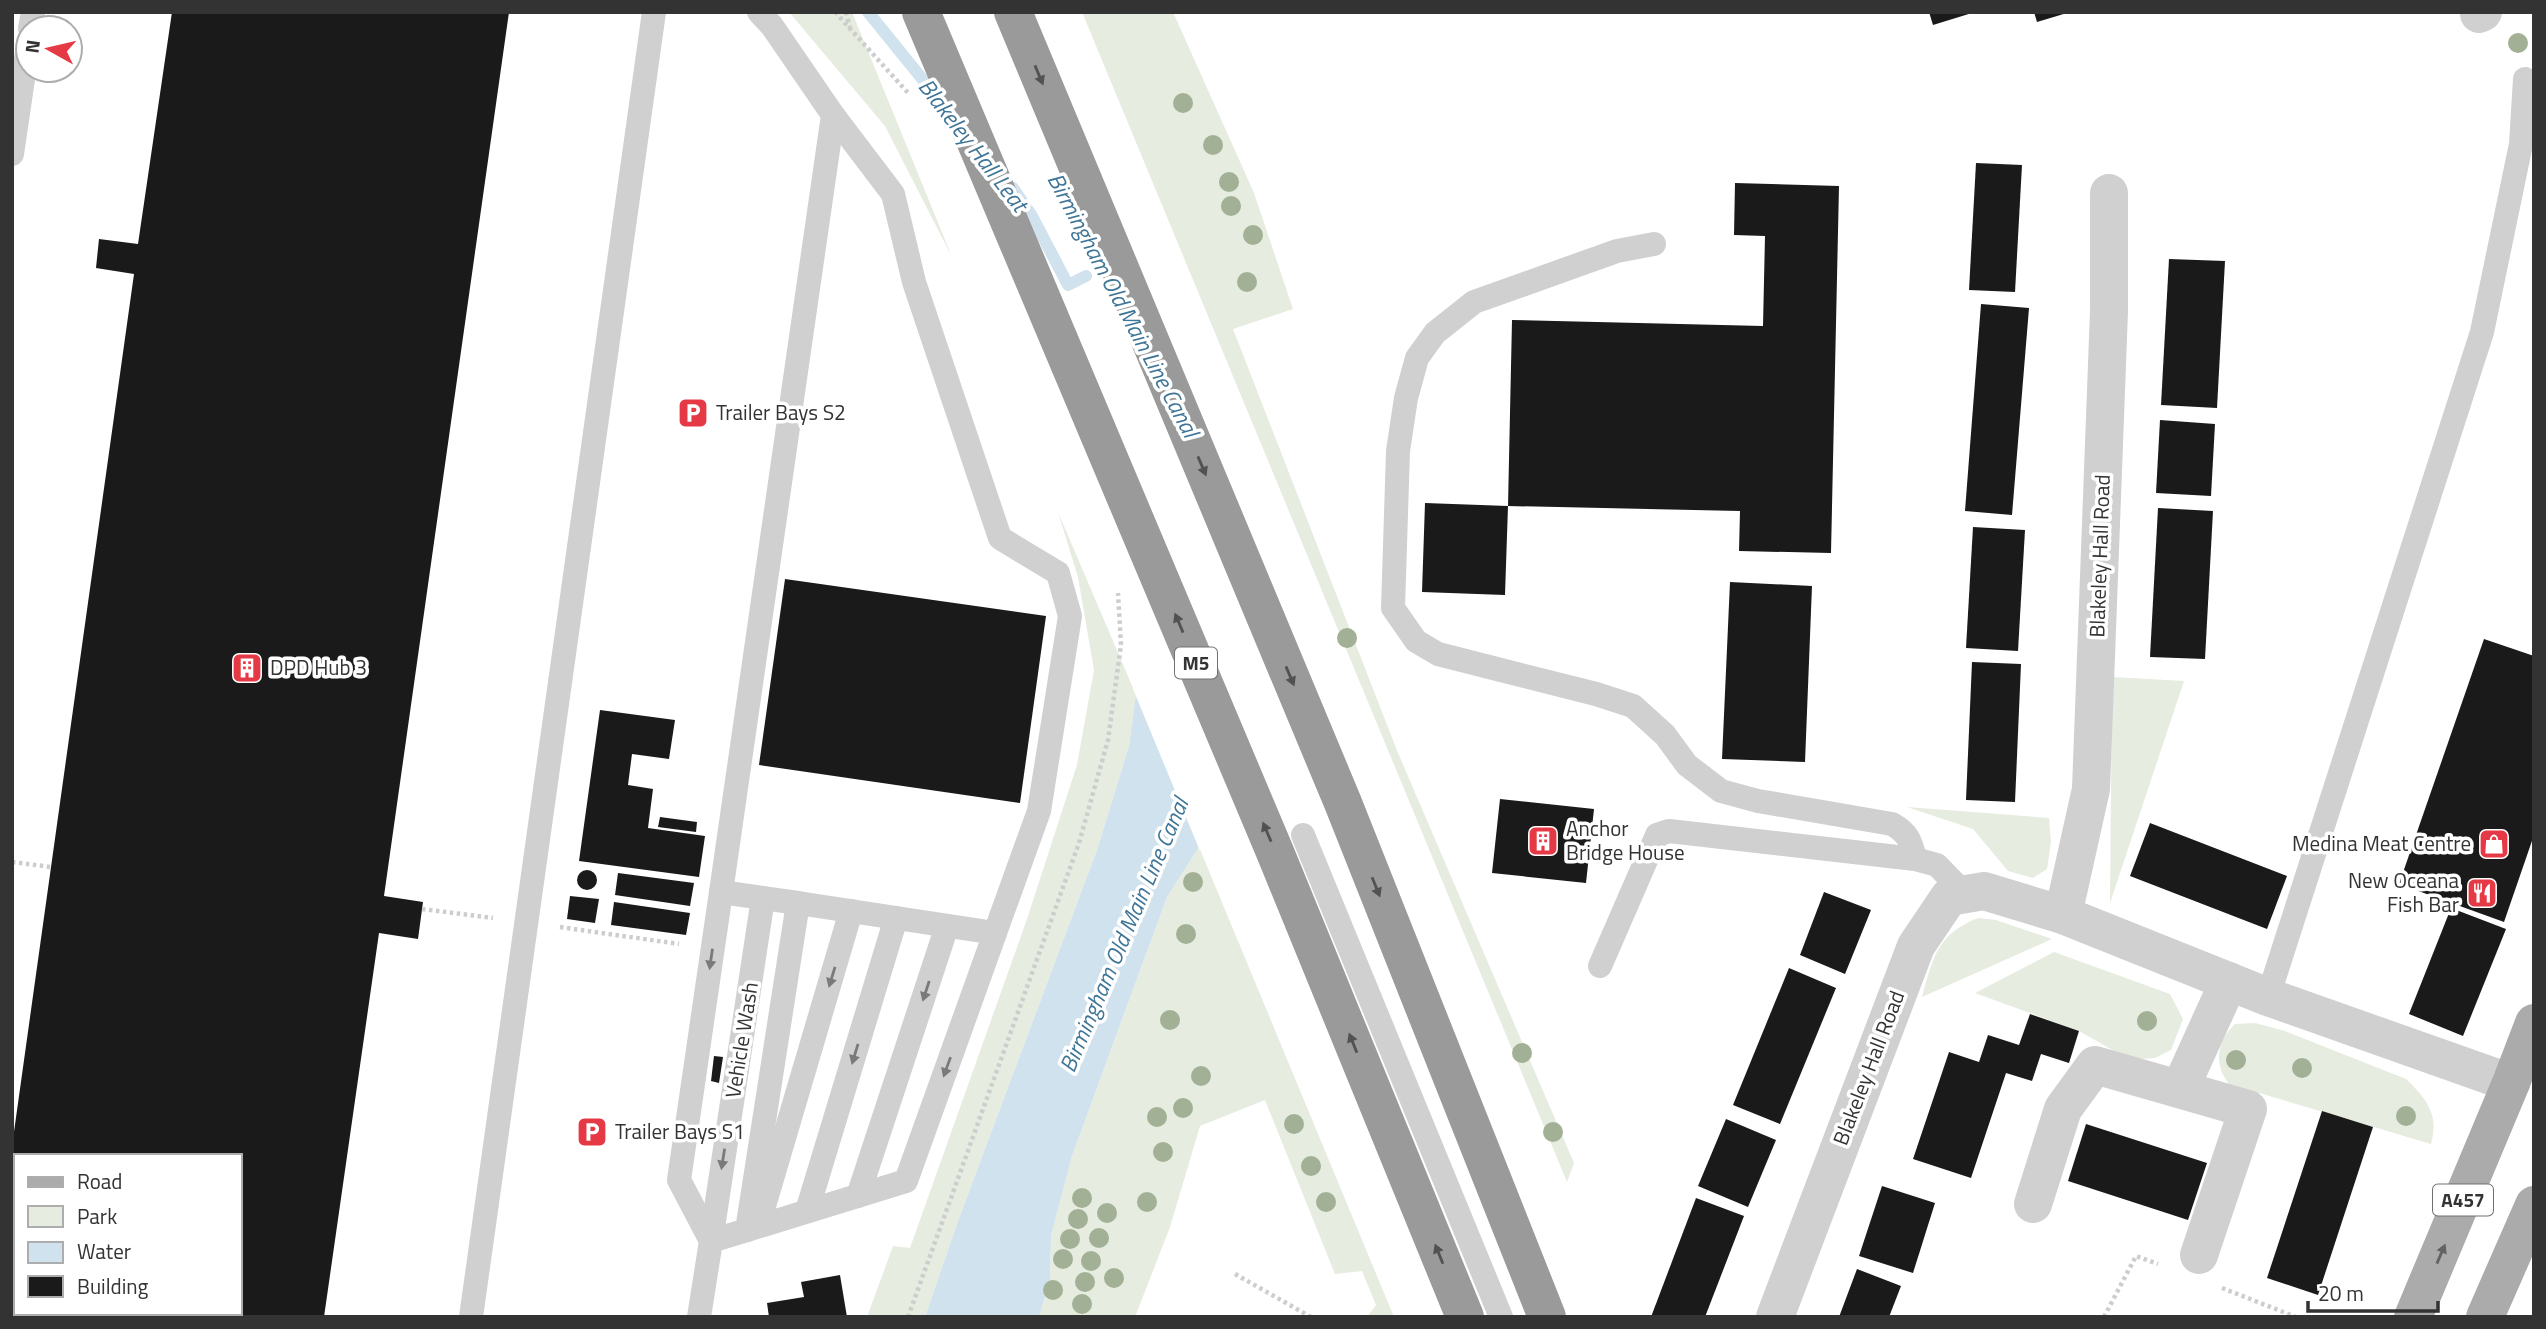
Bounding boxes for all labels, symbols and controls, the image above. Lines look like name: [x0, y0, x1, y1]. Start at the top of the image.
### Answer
north arrow: [14, 14, 84, 84]
text: N: [16, 38, 47, 55]
one-way arrow: [1034, 65, 1045, 86]
water label: Blakeley Hall Leat: [910, 71, 1038, 221]
water label: Birmingham Old Main Line Canal: [1039, 166, 1210, 446]
parking icon: Trailer Bays S2: [676, 396, 710, 430]
place label: Trailer Bays S2: [716, 396, 846, 428]
one-way arrow: [1197, 456, 1208, 477]
street label: Blakeley Hall Road: [2080, 474, 2118, 638]
one-way arrow: [1173, 612, 1184, 633]
road number: M5: [1175, 648, 1217, 678]
building icon: DPD Hub 3: [230, 651, 264, 685]
place label: DPD Hub 3: [270, 651, 367, 683]
one-way arrow: [1284, 666, 1296, 686]
water label: Birmingham Old Main Line Canal: [1050, 789, 1198, 1077]
place label: Anchor Bridge House: [1566, 812, 1685, 868]
one-way arrow: [1261, 822, 1272, 843]
building icon: Anchor Bridge House: [1526, 824, 1560, 858]
place label: Medina Meat Centre: [2292, 827, 2471, 859]
shop icon: Medina Meat Centre: [2477, 827, 2511, 861]
place label: New Oceana Fish Bar: [2348, 864, 2459, 920]
one-way arrow: [1371, 876, 1382, 897]
restaurant icon: New Oceana Fish Bar: [2465, 876, 2499, 910]
one-way arrow: [706, 948, 717, 970]
one-way arrow: [826, 966, 836, 987]
street label: Vehicle Wash: [716, 979, 766, 1100]
one-way arrow: [920, 981, 931, 1002]
street label: Blakeley Hall Road: [1824, 986, 1912, 1150]
one-way arrow: [1347, 1032, 1358, 1053]
one-way arrow: [849, 1043, 859, 1064]
one-way arrow: [942, 1056, 953, 1077]
parking icon: Trailer Bays S1: [575, 1115, 609, 1149]
place label: Trailer Bays S1: [615, 1115, 745, 1147]
one-way arrow: [717, 1148, 728, 1170]
legend: [14, 1154, 242, 1315]
text: Road: [77, 1165, 122, 1197]
road number: A457: [2433, 1184, 2493, 1216]
text: Park: [77, 1200, 117, 1232]
text: Water: [77, 1235, 131, 1267]
one-way arrow: [1433, 1243, 1444, 1264]
one-way arrow: [2436, 1244, 2447, 1265]
text: Building: [77, 1270, 149, 1302]
scale bar: [2308, 1270, 2438, 1314]
text: 20 m: [2318, 1277, 2364, 1309]

